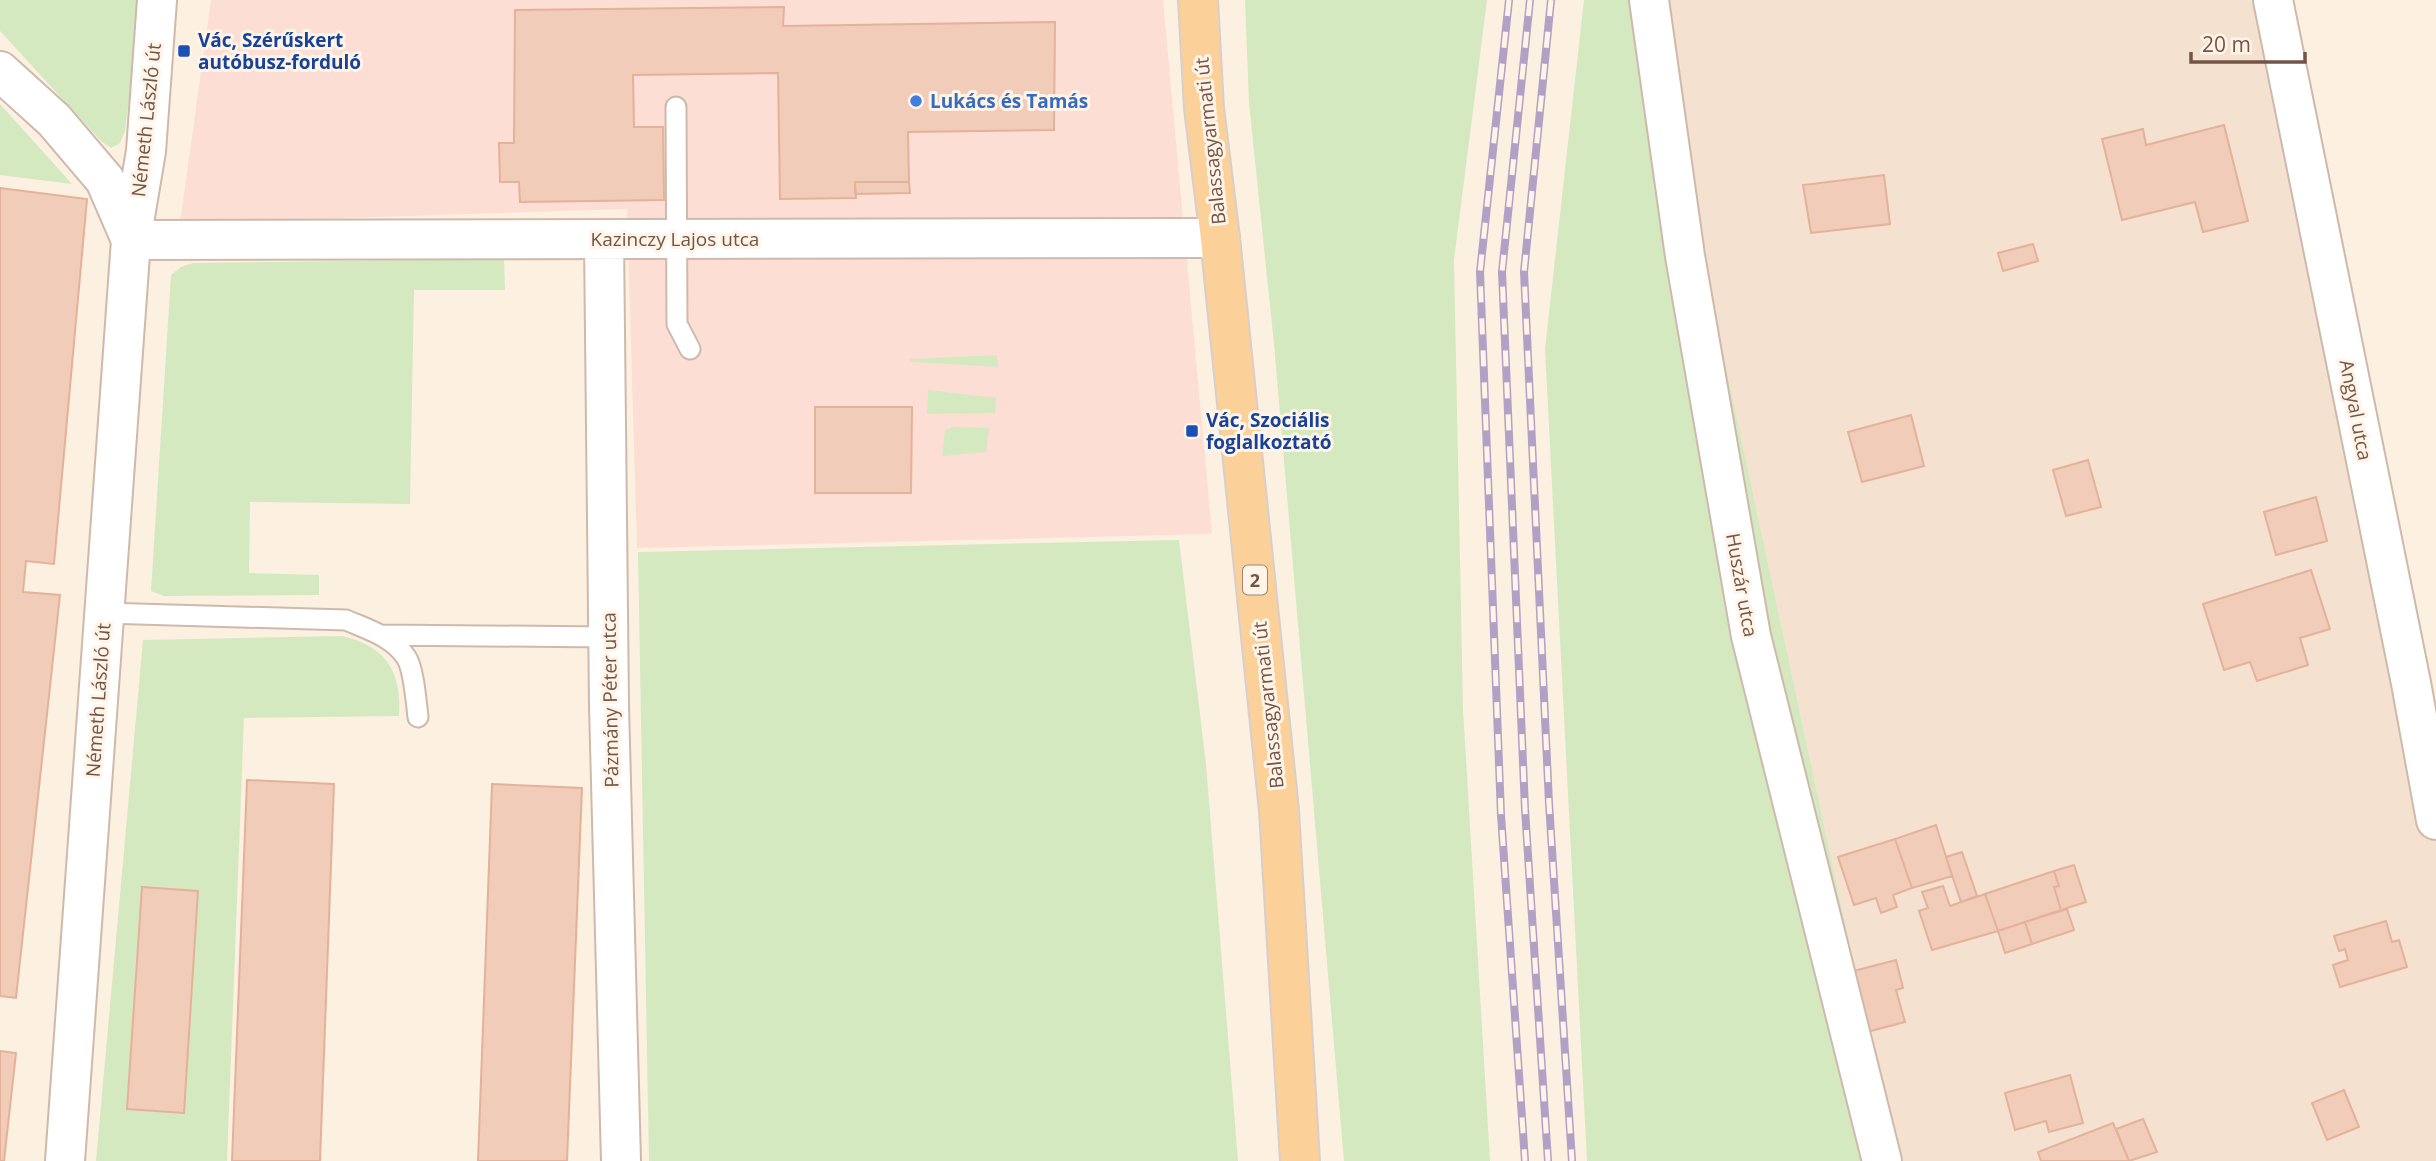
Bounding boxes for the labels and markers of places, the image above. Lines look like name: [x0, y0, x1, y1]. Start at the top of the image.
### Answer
place label: Vác, Szérűskert autóbusz-forduló: [198, 27, 361, 75]
marker: Vác, Szérűskert autóbusz-forduló: [176, 43, 192, 59]
place label: Lukács és Tamás: [930, 88, 1088, 114]
marker: Lukács és Tamás: [908, 93, 924, 109]
place label: Vác, Szociális foglalkoztató: [1206, 407, 1331, 455]
marker: Vác, Szociális foglalkoztató: [1184, 423, 1200, 439]

